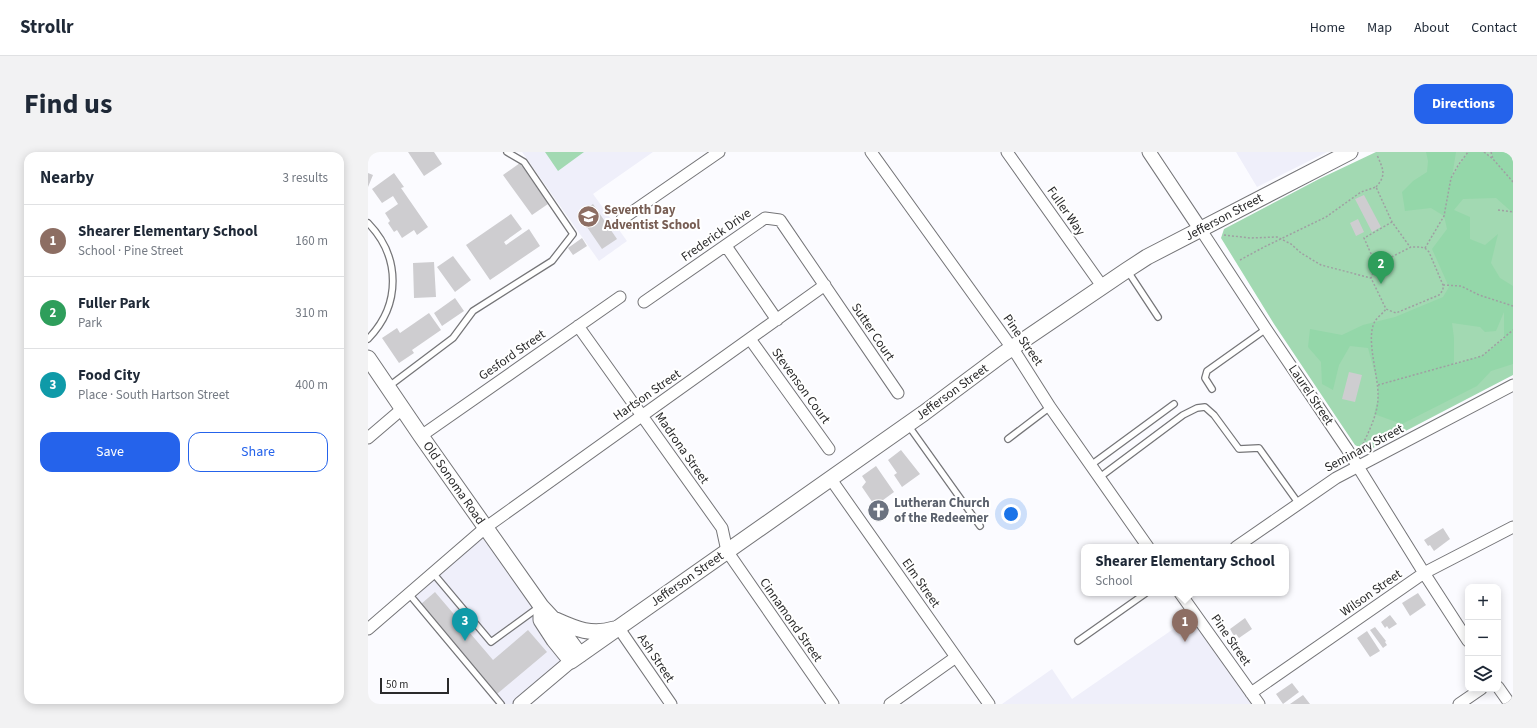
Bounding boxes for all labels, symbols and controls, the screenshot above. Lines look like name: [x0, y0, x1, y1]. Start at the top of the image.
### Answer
text: Strollr: [20, 14, 74, 41]
text: Home: [1310, 18, 1345, 38]
text: Map: [1367, 18, 1392, 38]
text: About: [1414, 18, 1449, 38]
text: Contact: [1471, 18, 1517, 38]
text: Find us: [24, 84, 112, 124]
button: Directions: [1414, 84, 1513, 124]
text: Nearby: [40, 166, 94, 190]
text: 3 results: [283, 169, 328, 187]
street label: Fuller Way: [1043, 183, 1089, 239]
street label: Jefferson Street: [1182, 189, 1267, 245]
place label: Seventh Day Adventist School: [603, 201, 701, 234]
school or university icon: Seventh Day Adventist School: [576, 204, 602, 230]
street label: Frederick Drive: [677, 204, 755, 266]
text: Shearer Elementary School: [78, 221, 258, 242]
text: 1: [50, 232, 56, 250]
text: 160 m: [295, 232, 328, 250]
text: School · Pine Street: [78, 242, 183, 260]
pin: 2: [1368, 251, 1394, 284]
text: Fuller Park: [78, 293, 150, 314]
street label: Sutter Court: [847, 299, 899, 365]
text: 2: [50, 304, 56, 322]
text: 310 m: [295, 304, 328, 322]
street label: Pine Street: [999, 311, 1048, 370]
text: Park: [78, 314, 102, 332]
street label: Gesford Street: [475, 325, 549, 385]
street label: Stevenson Court: [767, 344, 835, 428]
street label: Jefferson Street: [912, 359, 992, 424]
street label: Laurel Street: [1284, 361, 1338, 429]
text: Food City: [78, 365, 140, 386]
street label: Hartson Street: [610, 365, 685, 425]
text: 3: [50, 376, 56, 394]
text: 400 m: [295, 376, 328, 394]
text: Place · South Hartson Street: [78, 386, 229, 404]
street label: Madrona Street: [651, 409, 714, 488]
street label: Seminary Street: [1321, 419, 1407, 476]
button: Save: [40, 432, 180, 472]
button: Share: [188, 432, 328, 472]
street label: Old Sonoma Road: [419, 438, 489, 528]
place label: Lutheran Church of the Redeemer: [894, 494, 990, 527]
church icon: Lutheran Church of the Redeemer: [865, 497, 891, 523]
your location: [1001, 504, 1021, 524]
popup: [1081, 544, 1289, 596]
street label: Jefferson Street: [647, 547, 728, 611]
text: Shearer Elementary School: [1095, 551, 1275, 572]
street label: Elm Street: [898, 555, 945, 612]
street label: Wilson Street: [1337, 565, 1406, 621]
text: School: [1095, 572, 1133, 590]
street label: Cinnamond Street: [755, 574, 827, 666]
map controls: [1465, 584, 1501, 692]
button: +: [1465, 584, 1501, 620]
pin: 3: [452, 608, 478, 641]
pin: 1: [1172, 609, 1198, 642]
street label: Pine Street: [1207, 611, 1256, 670]
button: −: [1465, 620, 1501, 656]
street label: Ash Street: [633, 630, 679, 686]
button: layers: [1465, 656, 1501, 692]
scale bar: [380, 676, 449, 695]
text: 50 m: [386, 677, 408, 692]

